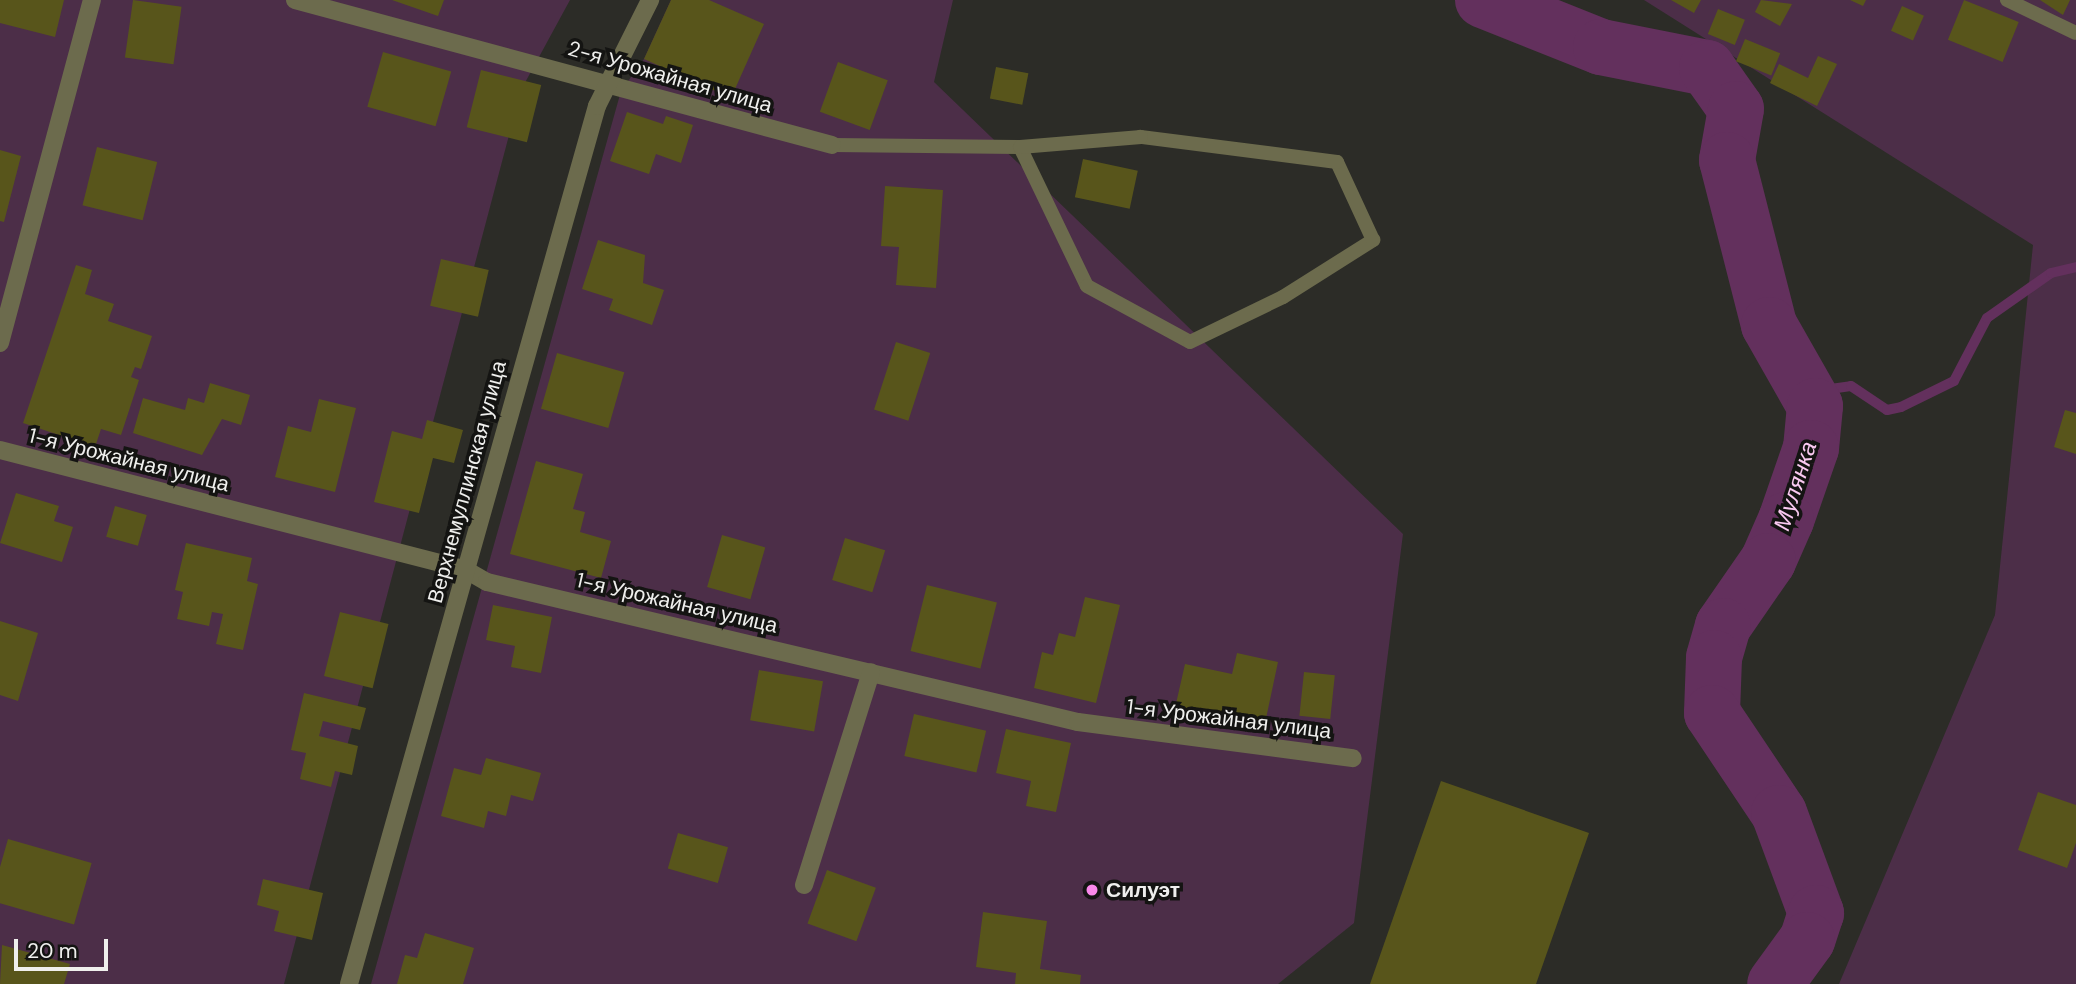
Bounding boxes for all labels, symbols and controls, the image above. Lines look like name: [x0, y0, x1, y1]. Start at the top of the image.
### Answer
street label: 2-я Урожайная улица: [565, 36, 775, 118]
street label: Верхнемуллинская улица: [422, 358, 512, 606]
street label: 1-я Урожайная улица: [26, 423, 232, 497]
water label: Мулянка: [1768, 438, 1822, 534]
street label: 1-я Урожайная улица: [574, 568, 780, 638]
street label: 1-я Урожайная улица: [1125, 694, 1333, 744]
place label: Силуэт: [1106, 877, 1180, 903]
marker: Силуэт: [1084, 882, 1100, 898]
scale bar: [18, 925, 112, 969]
text: 20 m: [27, 937, 78, 965]

